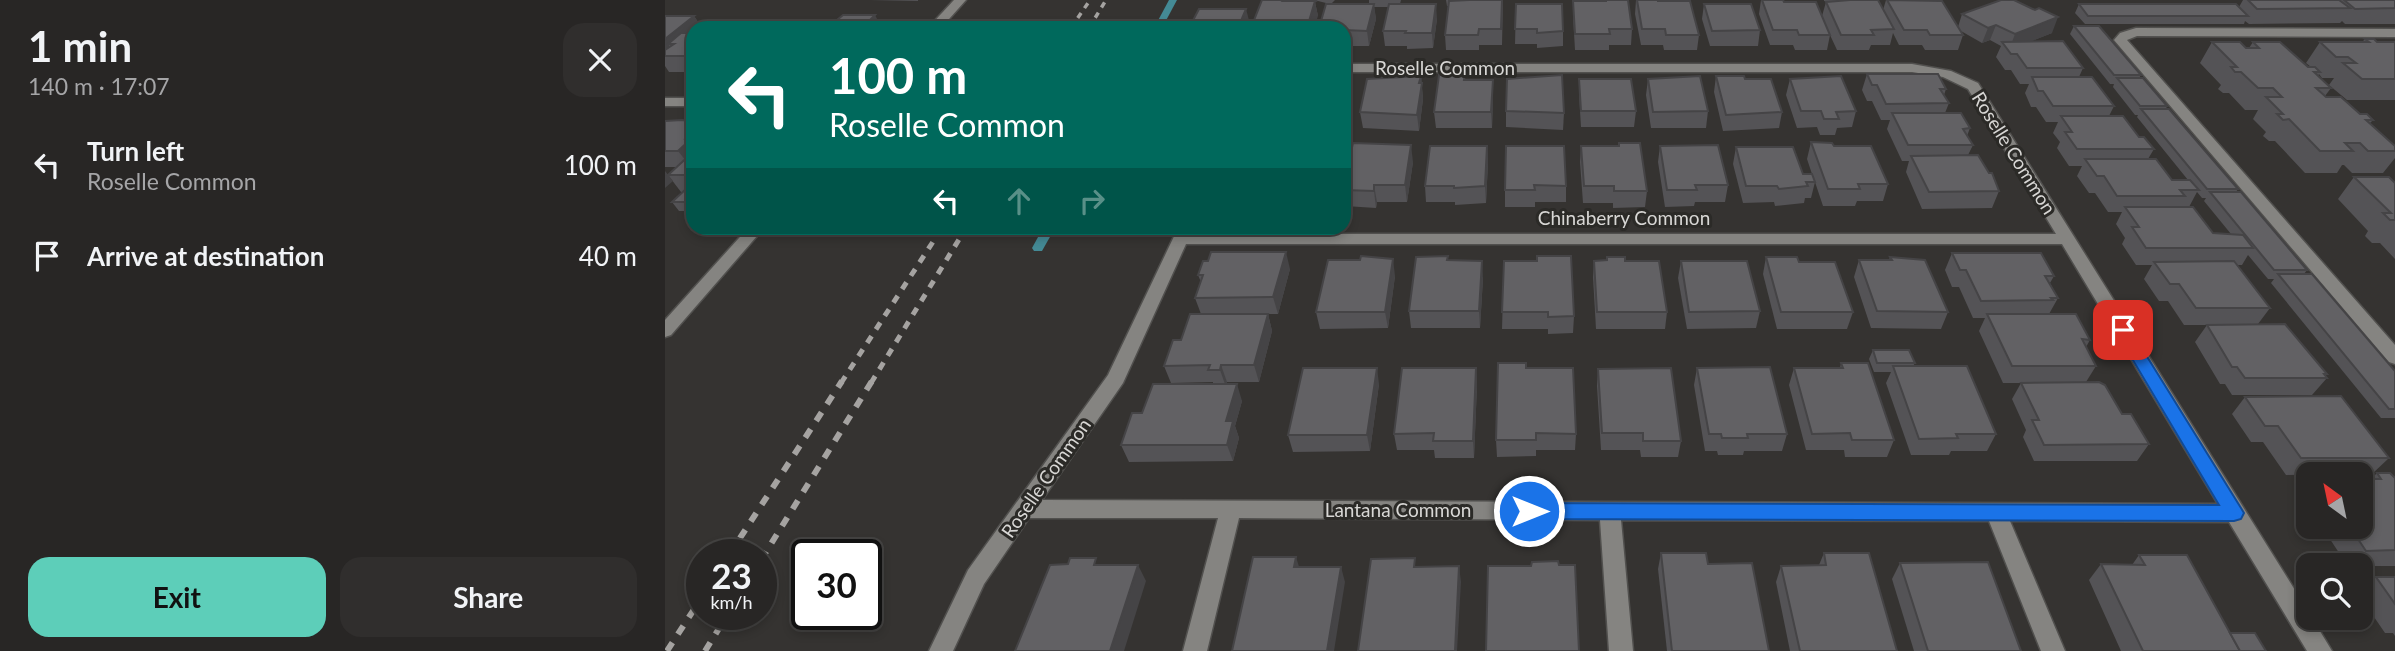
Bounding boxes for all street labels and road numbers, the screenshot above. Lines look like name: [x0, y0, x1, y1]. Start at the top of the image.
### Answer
street label: Roselle Common: [1375, 56, 1515, 79]
street label: Roselle Common: [1968, 87, 2061, 218]
street label: Chinaberry Common: [1538, 206, 1710, 229]
street label: Roselle Common: [996, 414, 1095, 542]
street label: Lantana Common: [1325, 498, 1471, 521]

